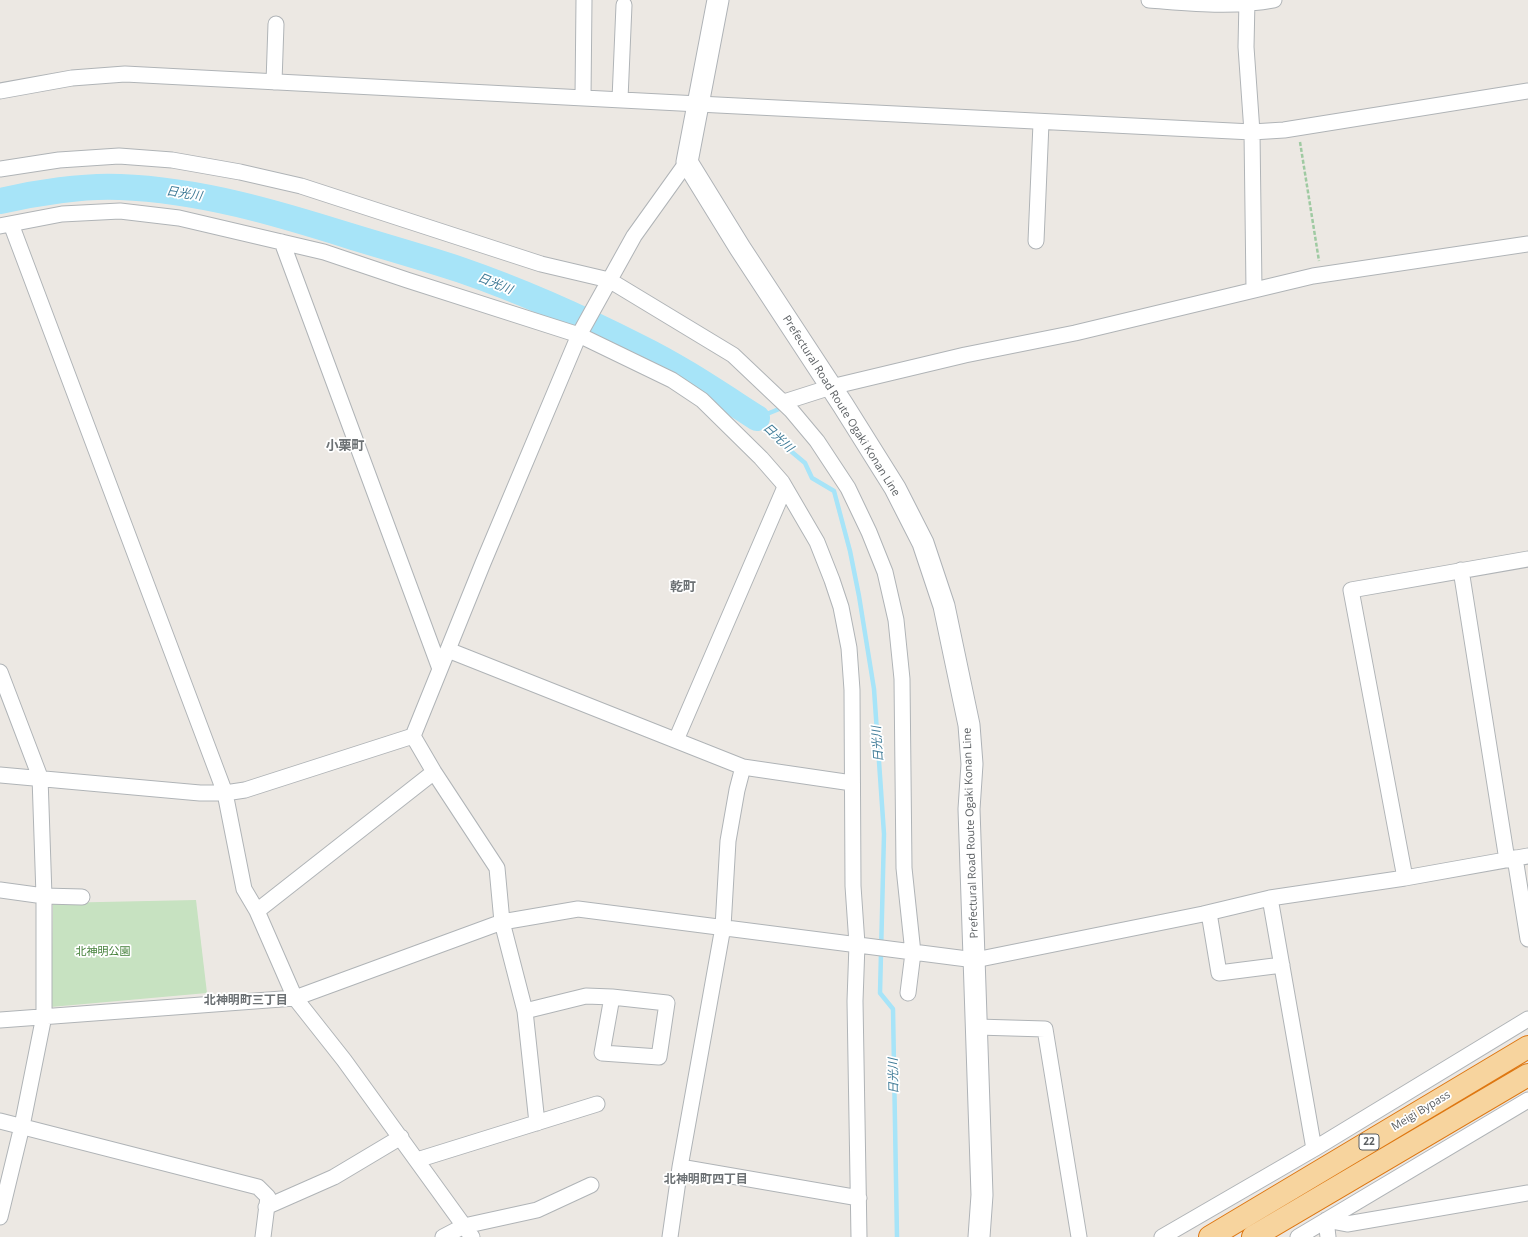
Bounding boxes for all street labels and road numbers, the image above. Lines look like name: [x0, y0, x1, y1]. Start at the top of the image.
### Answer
street label: Prefectural Road Route Ogaki Konan Line: [780, 313, 902, 499]
street label: Prefectural Road Route Ogaki Konan Line: [961, 727, 981, 939]
street label: Meigi Bypass: [1389, 1088, 1453, 1134]
road number: 22: [1359, 1134, 1379, 1150]

